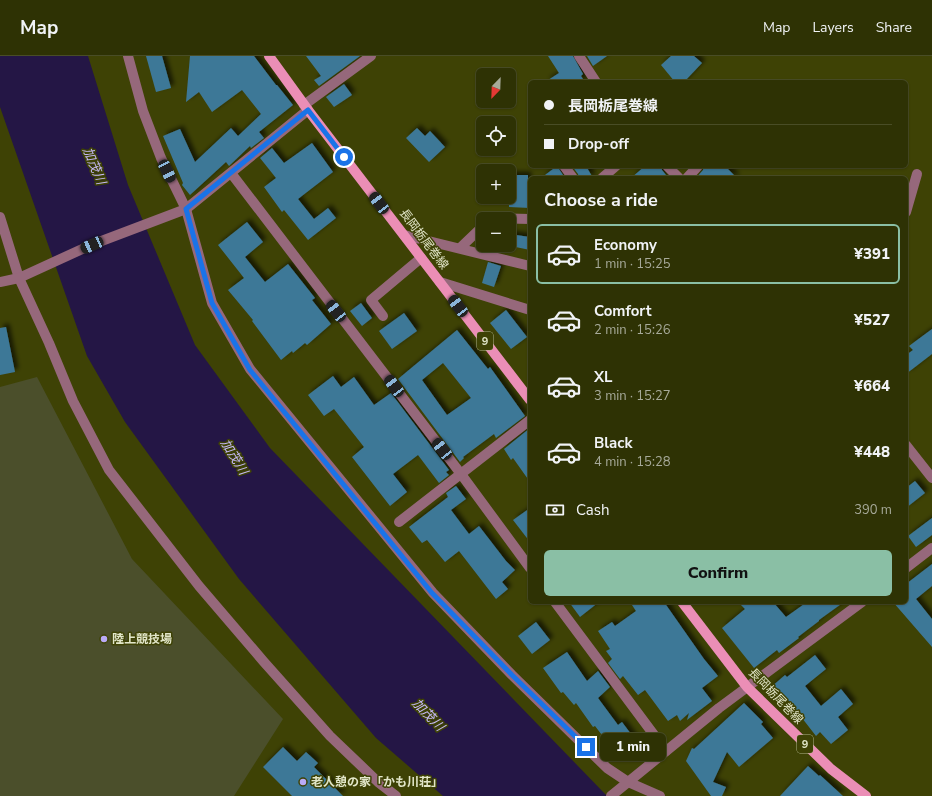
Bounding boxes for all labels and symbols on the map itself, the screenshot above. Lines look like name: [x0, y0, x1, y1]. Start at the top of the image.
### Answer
north arrow: [476, 68, 516, 108]
water label: 加茂川: [78, 145, 111, 189]
route start: [335, 148, 353, 166]
car: [156, 158, 178, 184]
car: [367, 190, 391, 216]
street label: 長岡栃尾巻線: [396, 205, 452, 273]
car: [79, 235, 105, 255]
car: [446, 293, 470, 319]
car: [324, 298, 348, 324]
road number: 9: [477, 332, 493, 350]
car: [382, 373, 406, 399]
water label: 加茂川: [216, 436, 253, 480]
car: [430, 436, 454, 462]
place label: 陸上競技場: [112, 631, 172, 647]
marker: 陸上競技場: [99, 634, 109, 644]
street label: 長岡栃尾巻線: [745, 665, 807, 727]
water label: 加茂川: [408, 695, 449, 737]
callout: 1 min: [600, 733, 666, 761]
road number: 9: [797, 735, 813, 753]
route end: [577, 738, 595, 756]
place label: 老人憩の家「かも川荘」: [311, 774, 443, 790]
marker: 老人憩の家「かも川荘」: [298, 777, 308, 787]

